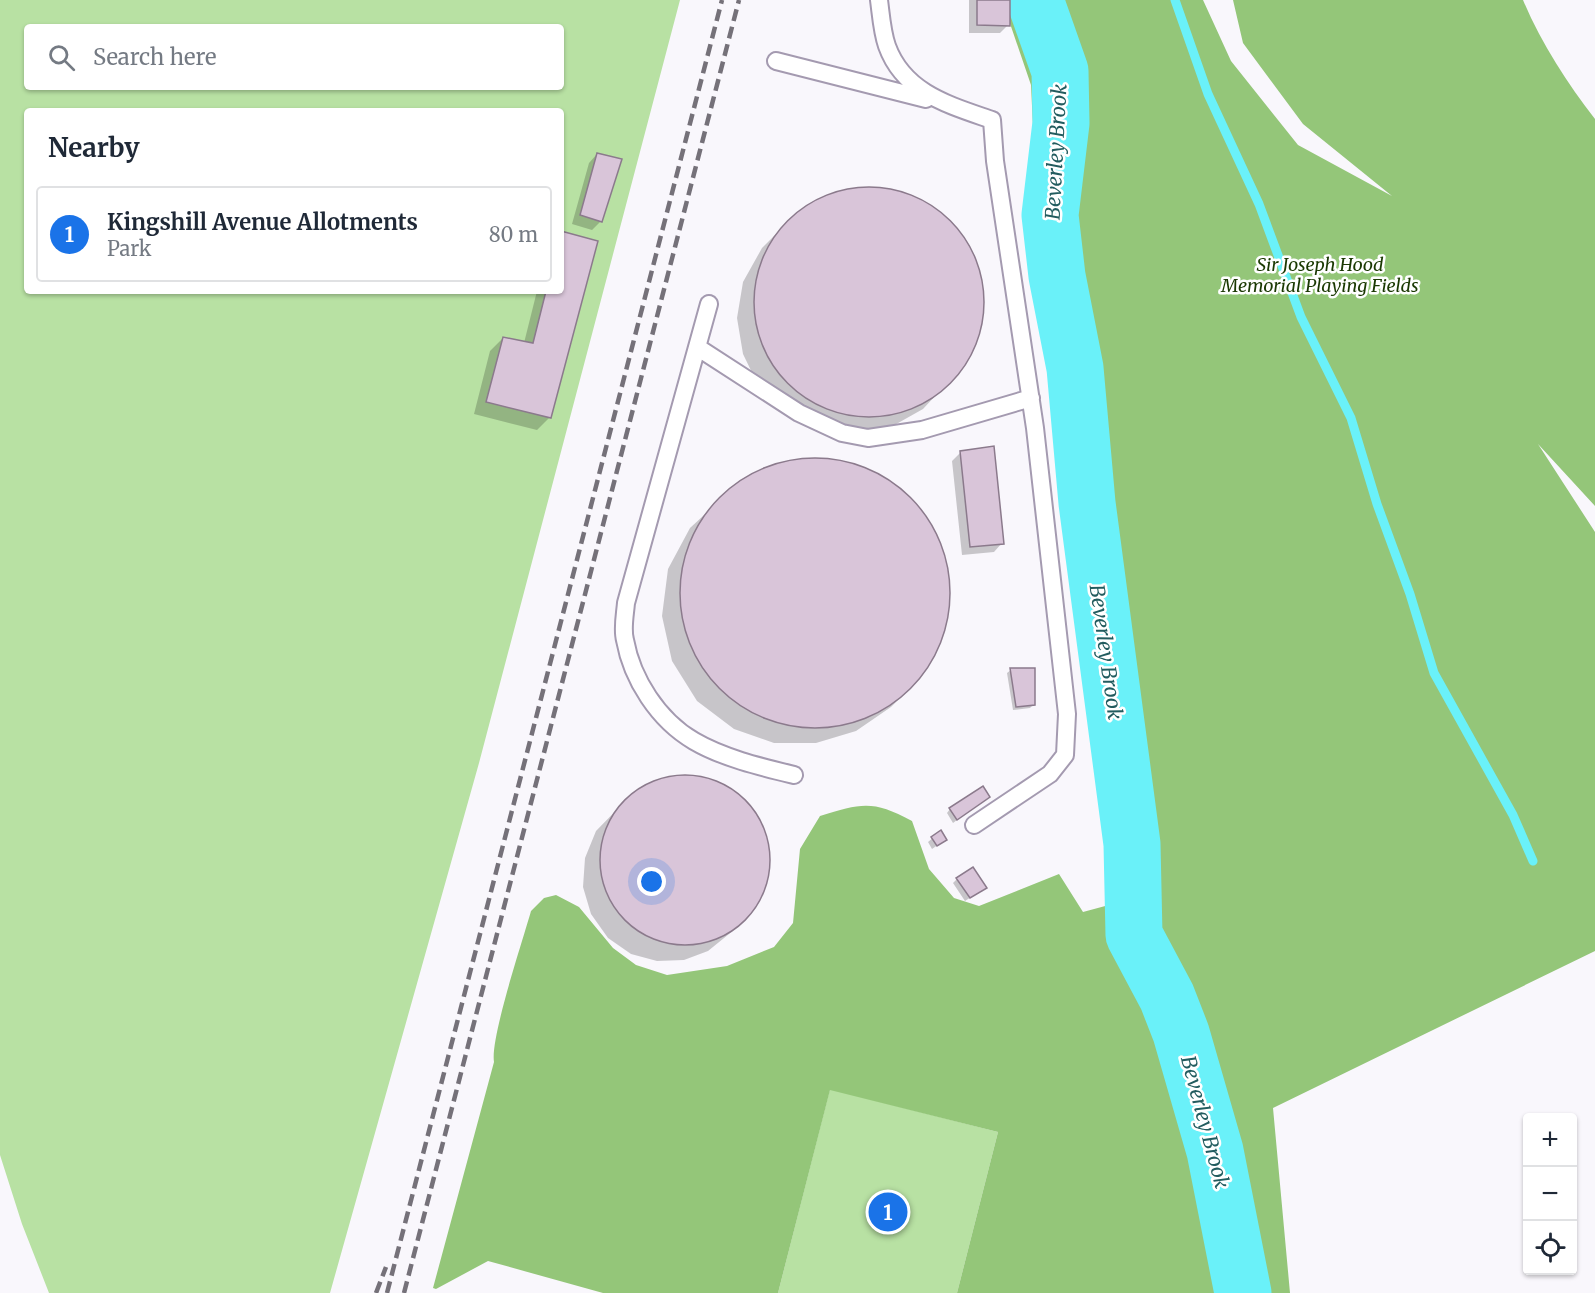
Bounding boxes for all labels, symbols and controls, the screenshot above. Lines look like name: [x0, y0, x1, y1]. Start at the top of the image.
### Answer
search box: [24, 24, 564, 90]
icon: search: [45, 41, 78, 74]
text: Search here: [93, 43, 216, 71]
water label: Beverley Brook: [1039, 83, 1072, 221]
text: Nearby: [48, 131, 140, 164]
text: Kingshill Avenue Allotments: [107, 208, 418, 236]
text: 1: [65, 222, 74, 247]
text: 80 m: [489, 222, 538, 247]
text: Park: [107, 236, 151, 261]
park label: Sir Joseph Hood Memorial Playing Fields: [1220, 253, 1419, 297]
water label: Beverley Brook: [1085, 583, 1128, 721]
your location: [637, 867, 666, 896]
water label: Beverley Brook: [1176, 1053, 1235, 1191]
map controls: [1523, 1113, 1577, 1275]
button: +: [1523, 1113, 1577, 1167]
button: −: [1523, 1167, 1577, 1221]
pin: 1: [868, 1190, 908, 1234]
button: locate: [1523, 1221, 1577, 1275]

